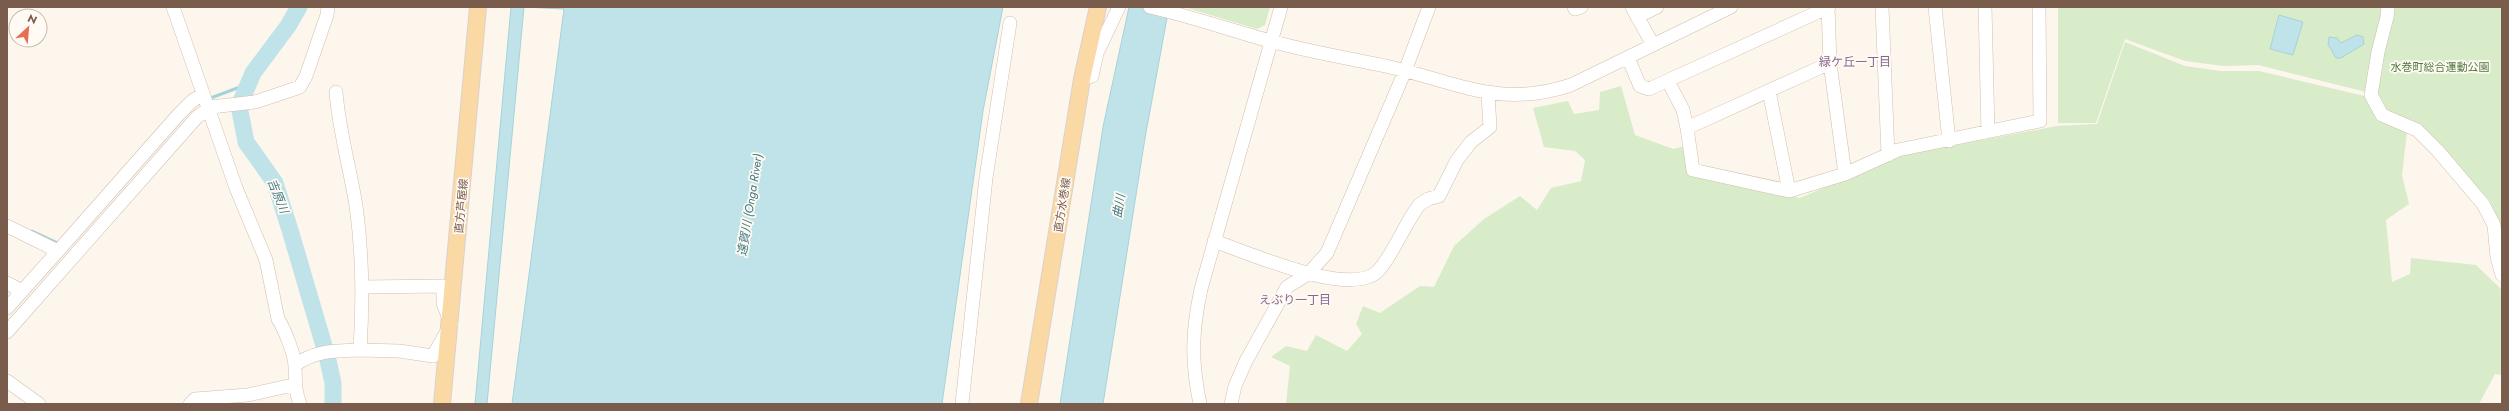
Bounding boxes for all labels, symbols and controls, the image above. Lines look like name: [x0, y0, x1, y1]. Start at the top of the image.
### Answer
north arrow: [8, 8, 48, 48]
text: N: [25, 10, 40, 28]
district label: 緑ケ丘一丁目: [1819, 53, 1891, 71]
park label: 水巻町総合運動公園: [2391, 59, 2490, 75]
water label: 遠賀川 (Onga River): [733, 152, 767, 258]
water label: 吉原川: [263, 176, 294, 218]
street label: 直方水巻線: [1050, 177, 1074, 233]
street label: 直方芦屋線: [451, 178, 471, 234]
water label: 曲川: [1108, 191, 1130, 219]
district label: えぶり一丁目: [1259, 291, 1331, 309]

